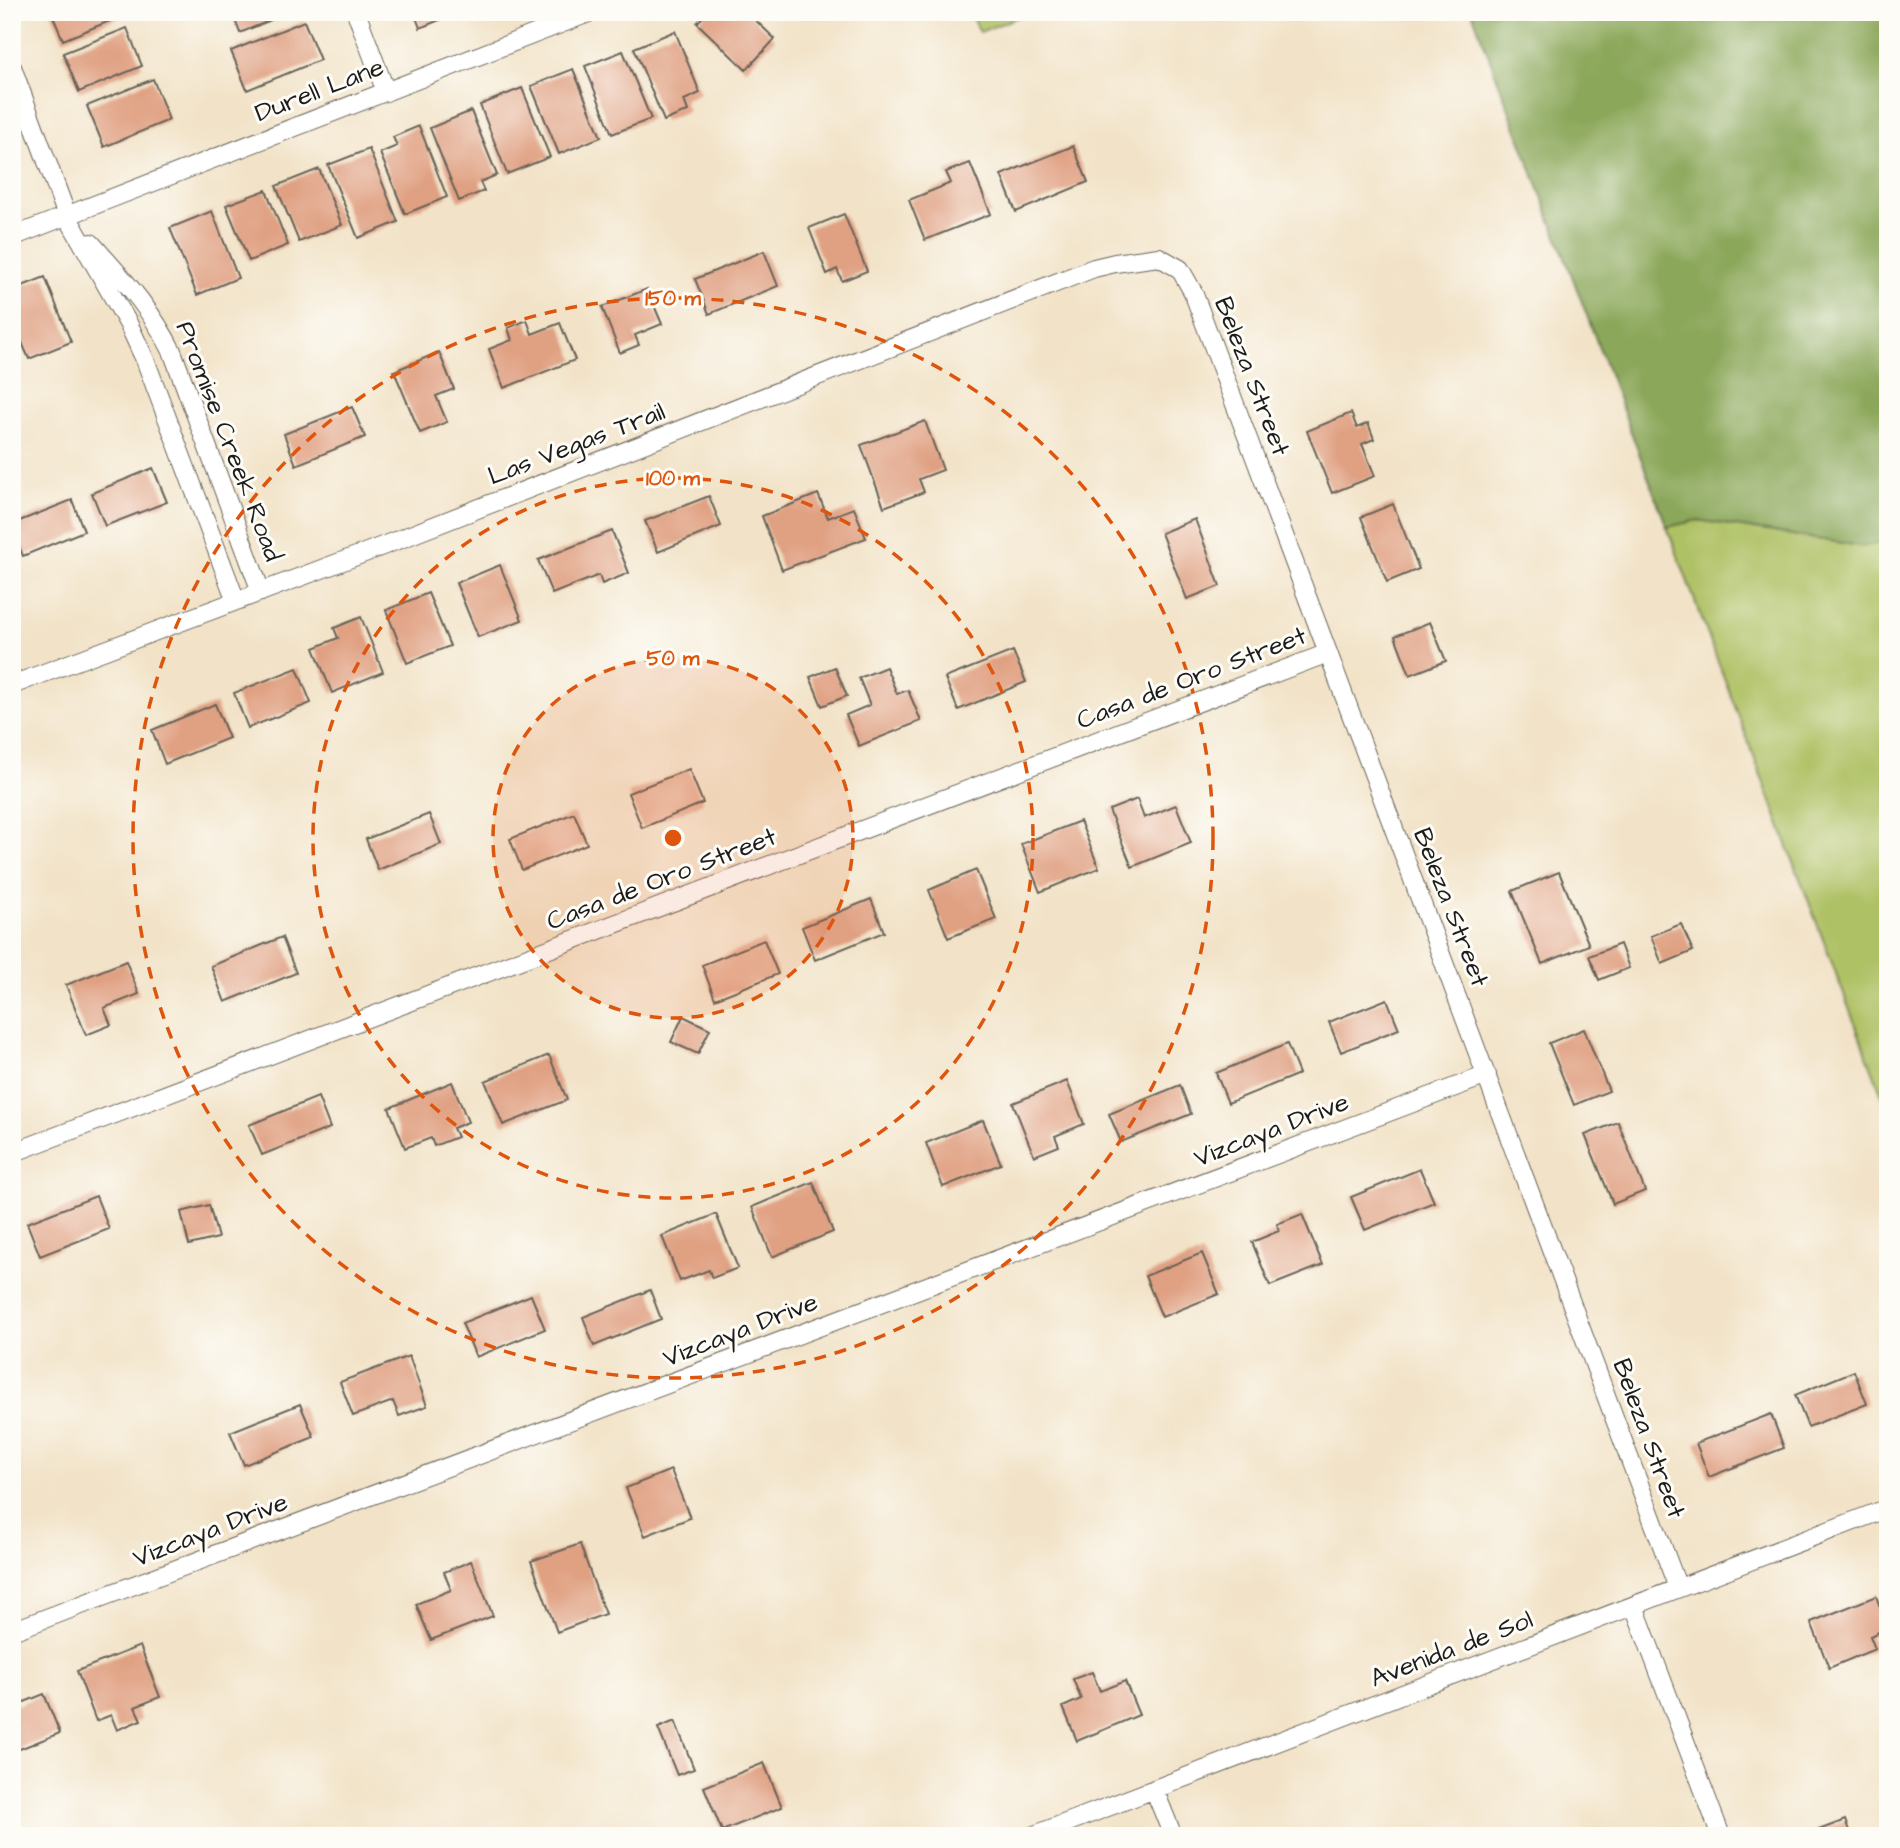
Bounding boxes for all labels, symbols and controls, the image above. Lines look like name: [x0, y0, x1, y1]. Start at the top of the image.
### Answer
street label: Durell Lane: [250, 49, 389, 131]
text: 150 m: [645, 284, 701, 313]
street label: Beleza Street: [1205, 292, 1299, 461]
street label: Promise Creek Road: [167, 316, 291, 566]
street label: Las Vegas Trail: [483, 394, 671, 496]
text: 100 m: [646, 464, 701, 493]
street label: Casa de Oro Street: [1071, 617, 1312, 738]
text: 50 m: [647, 644, 700, 673]
street label: Casa de Oro Street: [541, 818, 782, 939]
street label: Beleza Street: [1404, 823, 1498, 992]
centre of rings: [661, 826, 685, 850]
street label: Vizcaya Drive: [1189, 1084, 1355, 1178]
street label: Vizcaya Drive: [658, 1284, 824, 1378]
street label: Beleza Street: [1604, 1354, 1695, 1524]
street label: Vizcaya Drive: [128, 1484, 294, 1578]
street label: Avenida de Sol: [1365, 1601, 1538, 1696]

